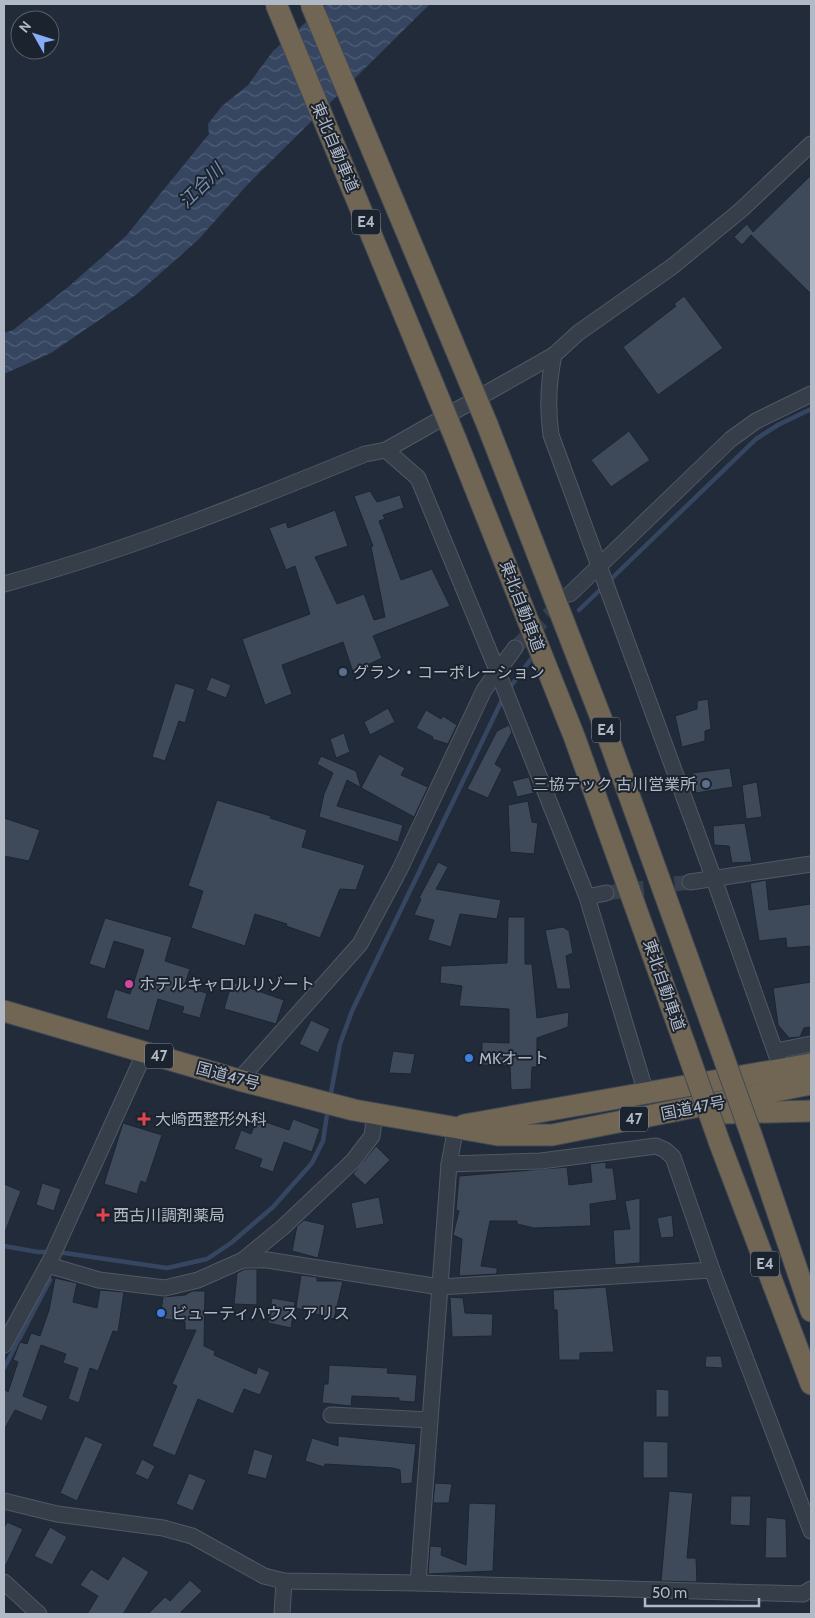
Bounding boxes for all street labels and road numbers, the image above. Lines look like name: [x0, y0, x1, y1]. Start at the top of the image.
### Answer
street label: 東北自動車道: [307, 99, 363, 195]
road number: E4: [352, 210, 380, 234]
street label: 東北自動車道: [496, 558, 548, 654]
road number: E4: [592, 718, 620, 742]
street label: 東北自動車道: [639, 937, 689, 1033]
road number: 47: [145, 1044, 173, 1068]
street label: 国道47号: [194, 1058, 262, 1094]
street label: 国道47号: [659, 1092, 727, 1124]
road number: 47: [620, 1106, 648, 1132]
road number: E4: [751, 1252, 779, 1276]

